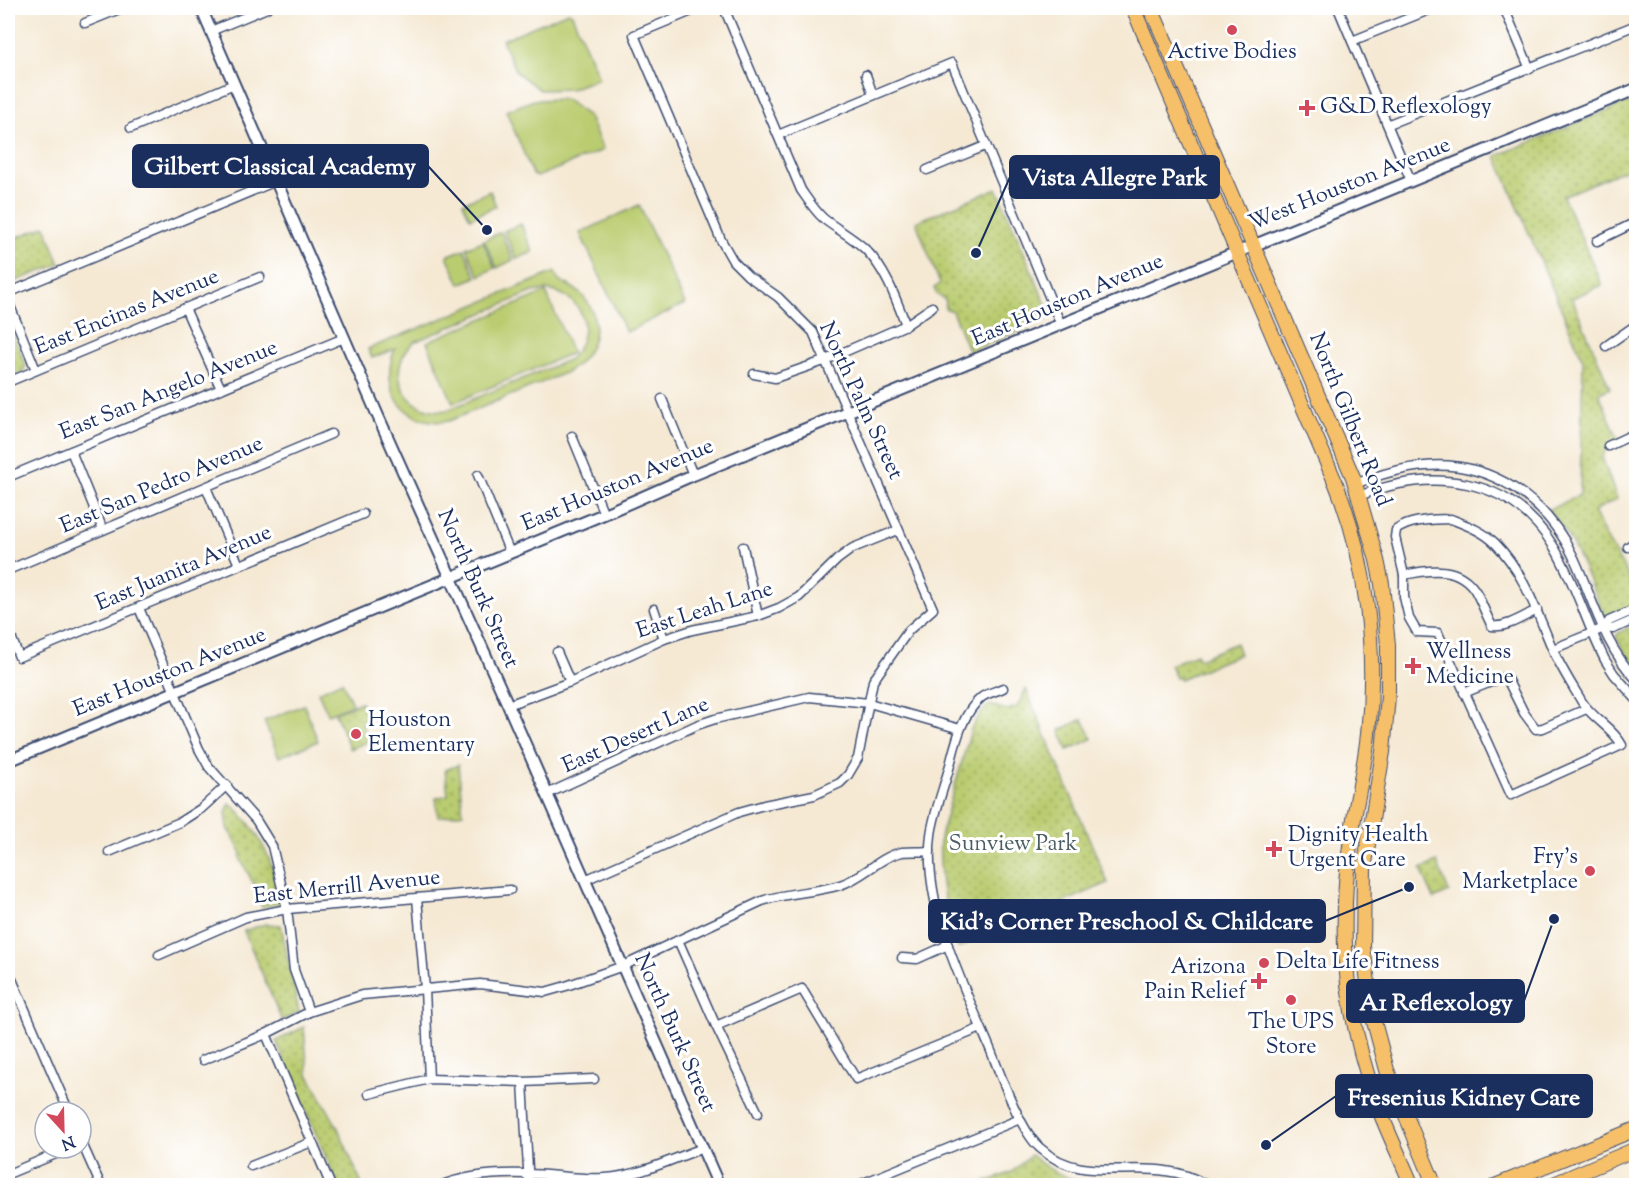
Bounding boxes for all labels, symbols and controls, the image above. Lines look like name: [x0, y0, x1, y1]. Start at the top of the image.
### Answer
marker: Active Bodies: [1225, 23, 1239, 37]
place label: Active Bodies: [1167, 37, 1297, 69]
place label: G&D Reflexology: [1320, 92, 1492, 124]
marker: G&D Reflexology: [1298, 99, 1316, 117]
street label: West Houston Avenue: [1244, 130, 1456, 240]
callout: Gilbert Classical Academy: [133, 145, 428, 187]
text: Gilbert Classical Academy: [144, 151, 416, 185]
callout: Vista Allegre Park: [1010, 156, 1219, 198]
text: Vista Allegre Park: [1022, 162, 1209, 196]
street label: East Houston Avenue: [967, 246, 1169, 356]
street label: East Encinas Avenue: [30, 261, 224, 365]
street label: North Palm Street: [809, 317, 911, 486]
street label: North Gilbert Road: [1299, 328, 1399, 512]
street label: East San Angelo Avenue: [55, 333, 283, 449]
street label: East San Pedro Avenue: [56, 429, 268, 543]
street label: East Houston Avenue: [517, 431, 719, 541]
street label: North Burk Street: [428, 504, 527, 674]
street label: East Juanita Avenue: [91, 517, 277, 621]
street label: East Leah Lane: [633, 574, 777, 648]
street label: East Houston Avenue: [69, 620, 271, 726]
place label: Wellness Medicine: [1426, 637, 1514, 694]
marker: Wellness Medicine: [1404, 657, 1422, 675]
street label: East Desert Lane: [557, 689, 715, 783]
place label: Houston Elementary: [368, 705, 475, 762]
marker: Houston Elementary: [349, 727, 363, 741]
place label: Dignity Health Urgent Care: [1288, 820, 1429, 877]
park label: Sunview Park: [949, 829, 1077, 861]
marker: Dignity Health Urgent Care: [1265, 840, 1283, 858]
place label: Fry's Marketplace: [1462, 842, 1578, 899]
street label: East Merrill Avenue: [252, 862, 442, 914]
marker: Fry's Marketplace: [1583, 864, 1597, 878]
callout: Kid's Corner Preschool & Childcare: [929, 900, 1325, 942]
text: Kid's Corner Preschool & Childcare: [941, 906, 1313, 940]
place label: Delta Life Fitness: [1276, 947, 1439, 979]
street label: North Burk Street: [625, 948, 724, 1118]
place label: Arizona Pain Relief: [1144, 952, 1247, 1009]
marker: Delta Life Fitness: [1257, 956, 1271, 970]
marker: Arizona Pain Relief: [1250, 972, 1268, 990]
callout: A1 Reflexology: [1347, 980, 1524, 1022]
text: A1 Reflexology: [1359, 987, 1513, 1021]
marker: The UPS Store: [1284, 993, 1298, 1007]
place label: The UPS Store: [1248, 1007, 1334, 1064]
callout: Fresenius Kidney Care: [1336, 1075, 1592, 1117]
text: Fresenius Kidney Care: [1348, 1082, 1580, 1116]
north arrow: [33, 1100, 93, 1160]
text: N: [57, 1129, 78, 1155]

